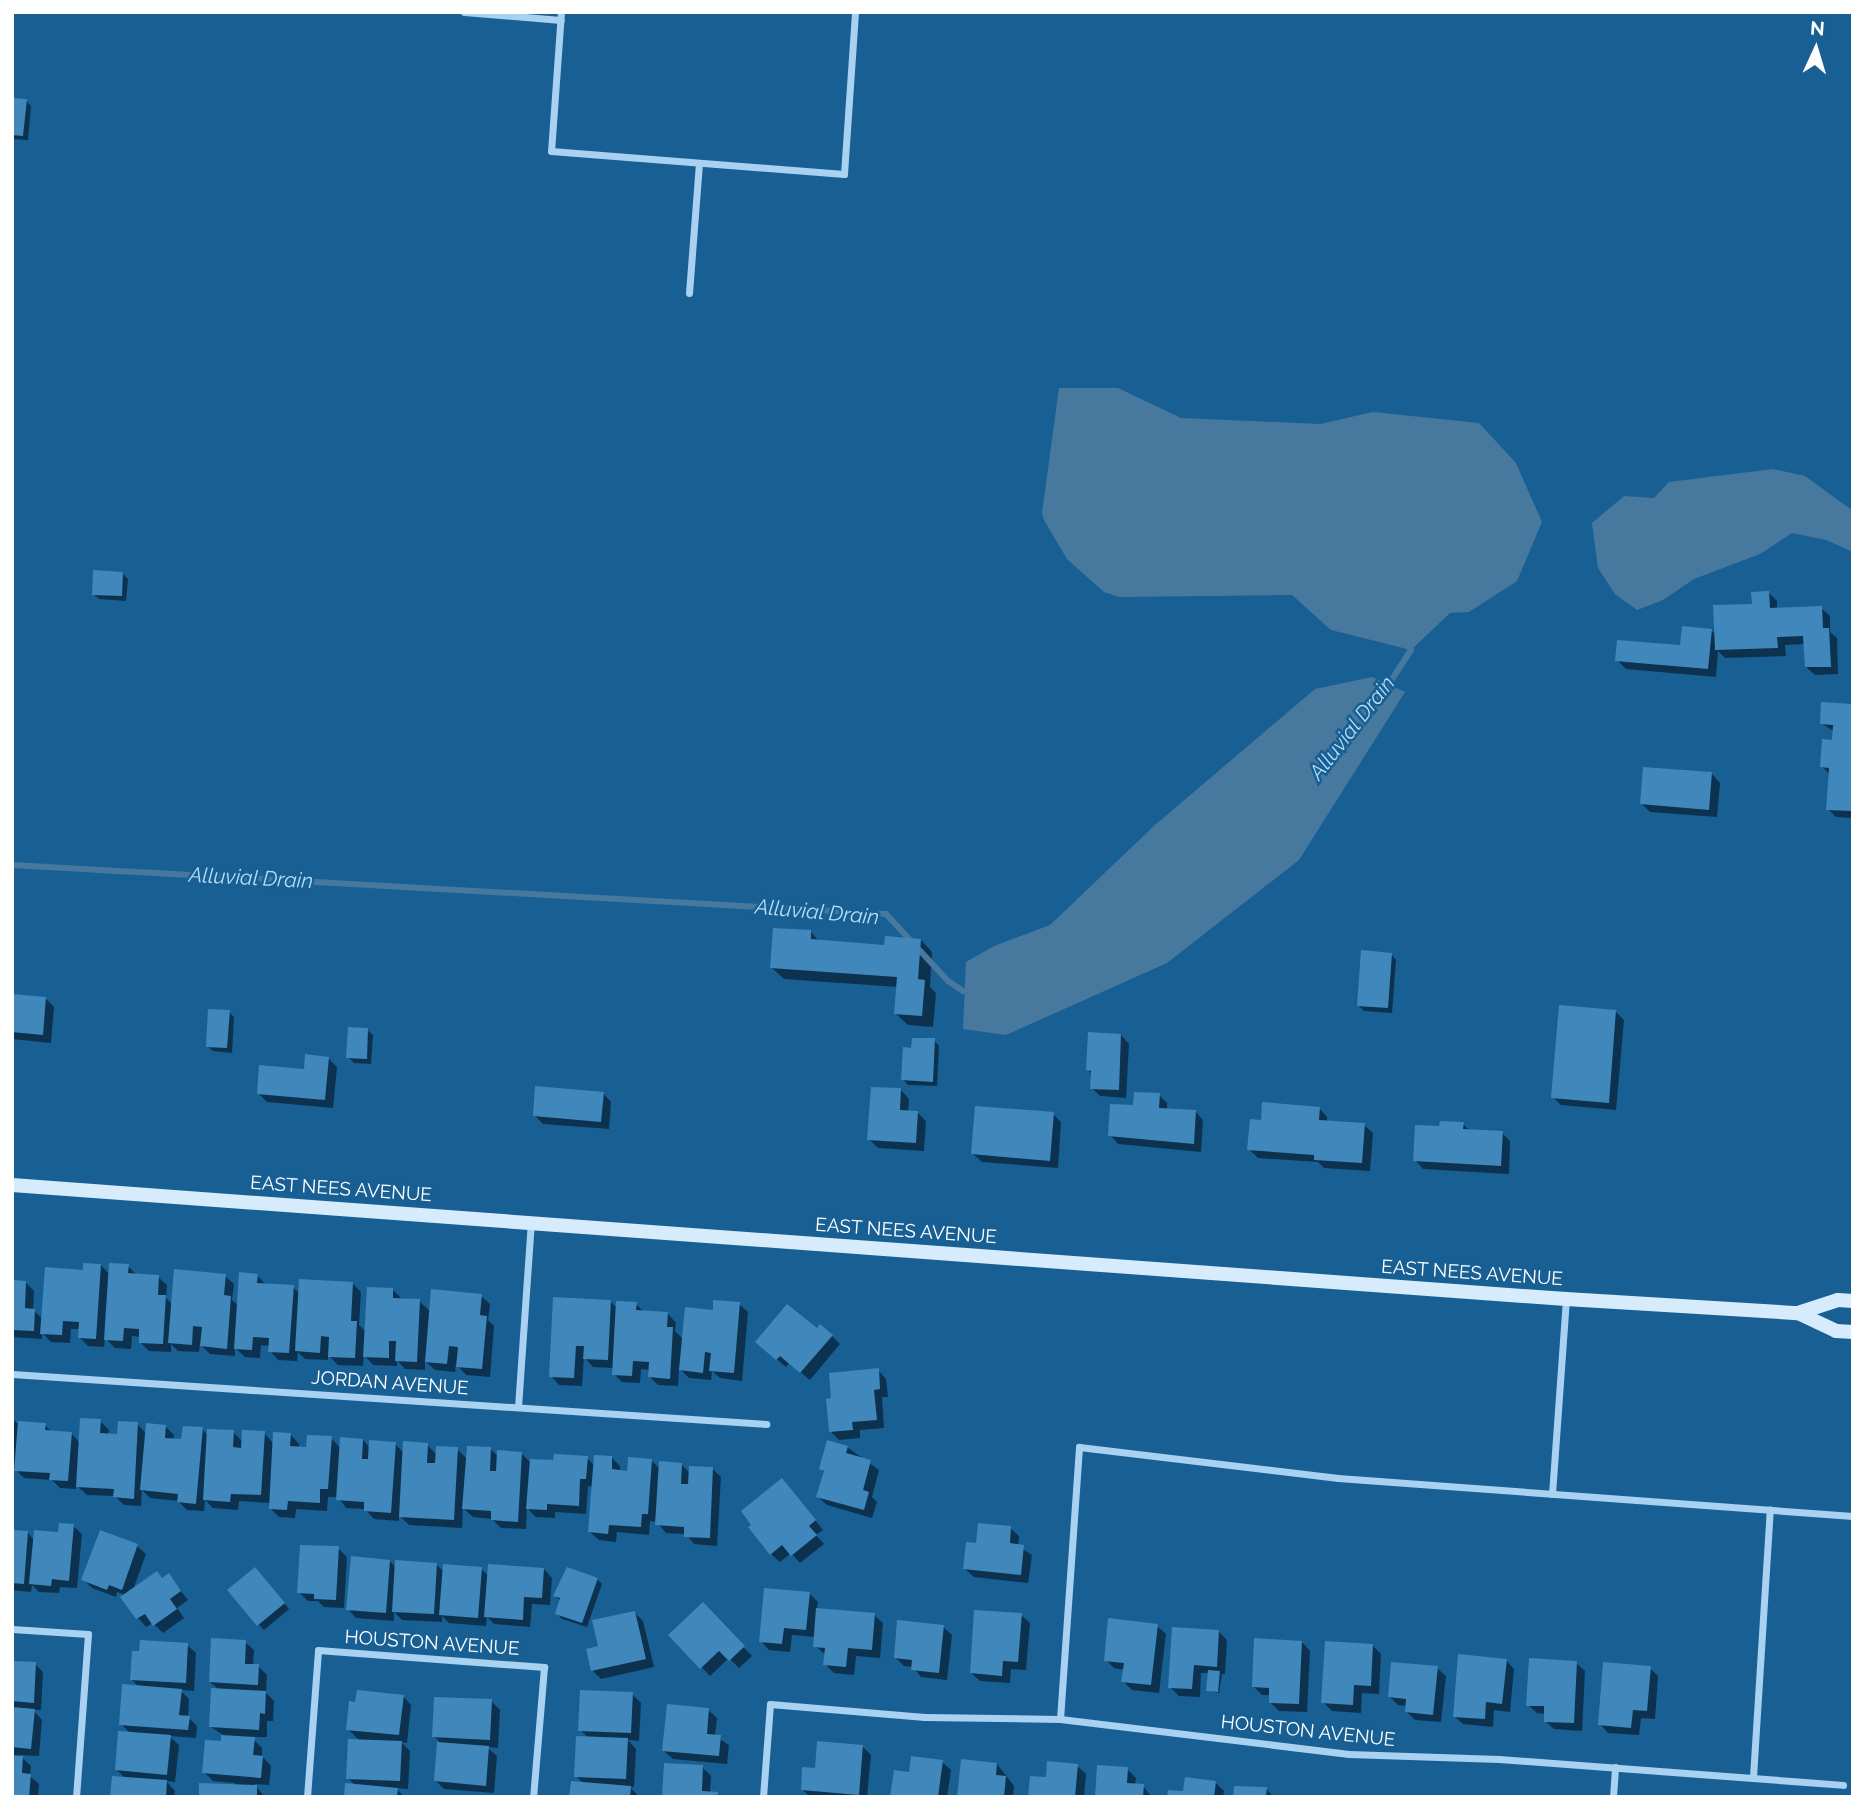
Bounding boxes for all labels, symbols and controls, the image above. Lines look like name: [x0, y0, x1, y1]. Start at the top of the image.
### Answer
north arrow: [1781, 14, 1851, 84]
text: N: [1809, 17, 1825, 40]
water label: Alluvial Drain: [1304, 671, 1400, 785]
water label: Alluvial Drain: [188, 862, 314, 894]
water label: Alluvial Drain: [754, 894, 880, 930]
street label: EAST NEES AVENUE: [249, 1171, 433, 1207]
street label: EAST NEES AVENUE: [814, 1213, 998, 1249]
street label: EAST NEES AVENUE: [1380, 1255, 1564, 1291]
street label: JORDAN AVENUE: [310, 1366, 470, 1400]
street label: HOUSTON AVENUE: [344, 1625, 520, 1661]
street label: HOUSTON AVENUE: [1219, 1710, 1397, 1752]

